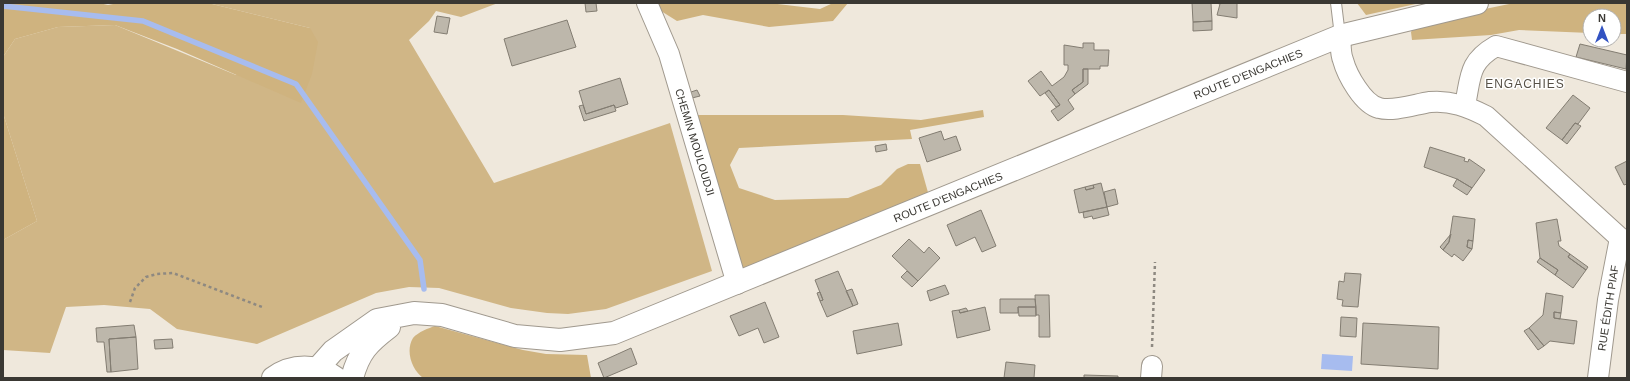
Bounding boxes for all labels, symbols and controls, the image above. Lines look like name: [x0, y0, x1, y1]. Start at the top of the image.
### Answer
north arrow: [1582, 8, 1622, 48]
text: N: [1598, 12, 1606, 24]
street label: ROUTE D'ENGACHIES: [1192, 47, 1304, 101]
district label: ENGACHIES: [1485, 77, 1565, 91]
street label: CHEMIN MOULOUDJI: [673, 87, 717, 197]
street label: ROUTE D'ENGACHIES: [892, 170, 1004, 224]
street label: RUE ÉDITH PIAF: [1595, 264, 1621, 352]

